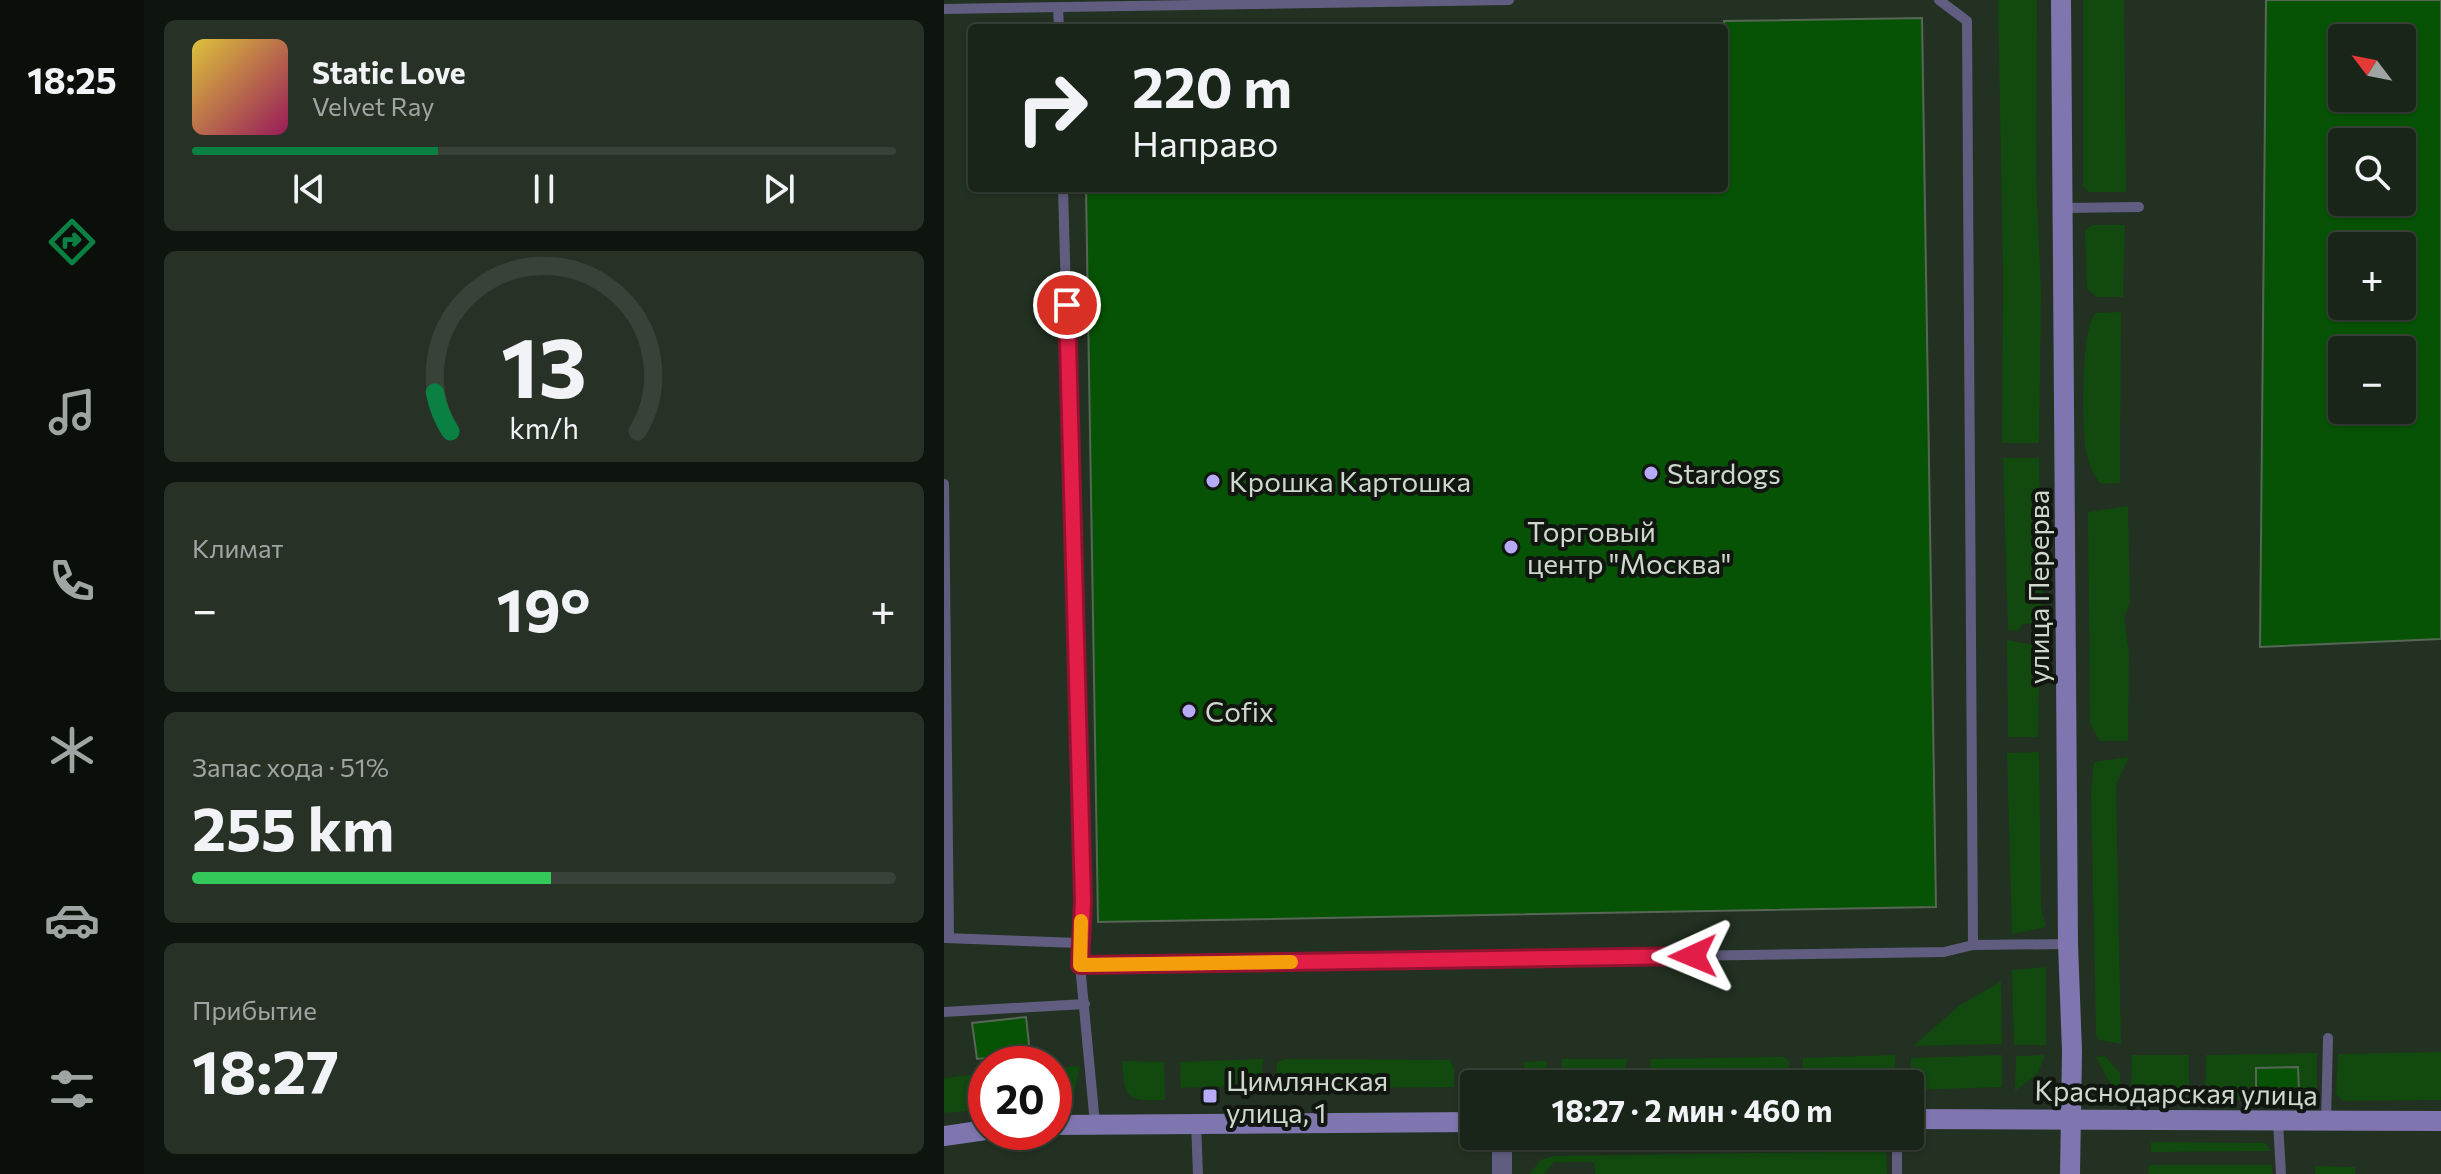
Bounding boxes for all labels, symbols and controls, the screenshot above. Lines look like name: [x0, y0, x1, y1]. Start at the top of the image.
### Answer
north arrow: [2328, 24, 2416, 112]
map controls: [2328, 24, 2416, 424]
text: 220 m: [1132, 51, 1292, 120]
text: Static Love: [312, 53, 466, 90]
icon: right: [1000, 56, 1104, 160]
text: 18:25: [27, 57, 117, 101]
text: Velvet Ray: [312, 90, 435, 121]
text: Направо: [1132, 120, 1278, 164]
button: search: [2328, 128, 2416, 216]
icon: previous: [287, 167, 331, 211]
icon: pause: [522, 167, 566, 211]
icon: next: [757, 167, 801, 211]
icon: directions: [44, 214, 100, 270]
button: +: [2328, 232, 2416, 320]
pin: [1033, 271, 1101, 339]
icon: arrive: [1045, 283, 1089, 327]
text: 13: [501, 313, 587, 415]
button: −: [2328, 336, 2416, 424]
icon: music: [44, 384, 100, 440]
text: km/h: [509, 410, 579, 445]
place label: Stardogs: [1667, 456, 1781, 490]
place label: Крошка Картошка: [1229, 464, 1471, 498]
marker: Stardogs: [1642, 464, 1660, 482]
marker: Крошка Картошка: [1204, 472, 1222, 490]
street label: улица Перерва: [2021, 490, 2055, 684]
place label: Торговый центр "Москва": [1527, 514, 1731, 580]
text: Климат: [192, 532, 284, 563]
marker: Торговый центр "Москва": [1502, 538, 1520, 556]
icon: phone: [44, 553, 100, 609]
text: 19°: [496, 571, 591, 644]
text: −: [192, 581, 217, 635]
text: +: [870, 581, 896, 635]
place label: Cofix: [1205, 694, 1274, 728]
marker: Cofix: [1180, 702, 1198, 720]
icon: climate: [44, 722, 100, 778]
text: Запас хода · 51%: [192, 751, 389, 782]
text: 255 km: [192, 790, 394, 863]
icon: car: [44, 892, 100, 948]
position arrow: [1651, 914, 1735, 998]
text: Прибытие: [192, 994, 317, 1025]
text: 18:27: [192, 1033, 339, 1106]
speed limit sign: 20: [968, 1046, 1072, 1150]
icon: filters: [44, 1061, 100, 1117]
place label: Цимлянская улица, 1: [1226, 1063, 1388, 1129]
street label: Краснодарская улица: [2034, 1073, 2318, 1111]
marker: Цимлянская улица, 1: [1201, 1087, 1219, 1105]
text: 18:27 · 2 мин · 460 m: [1552, 1091, 1832, 1128]

